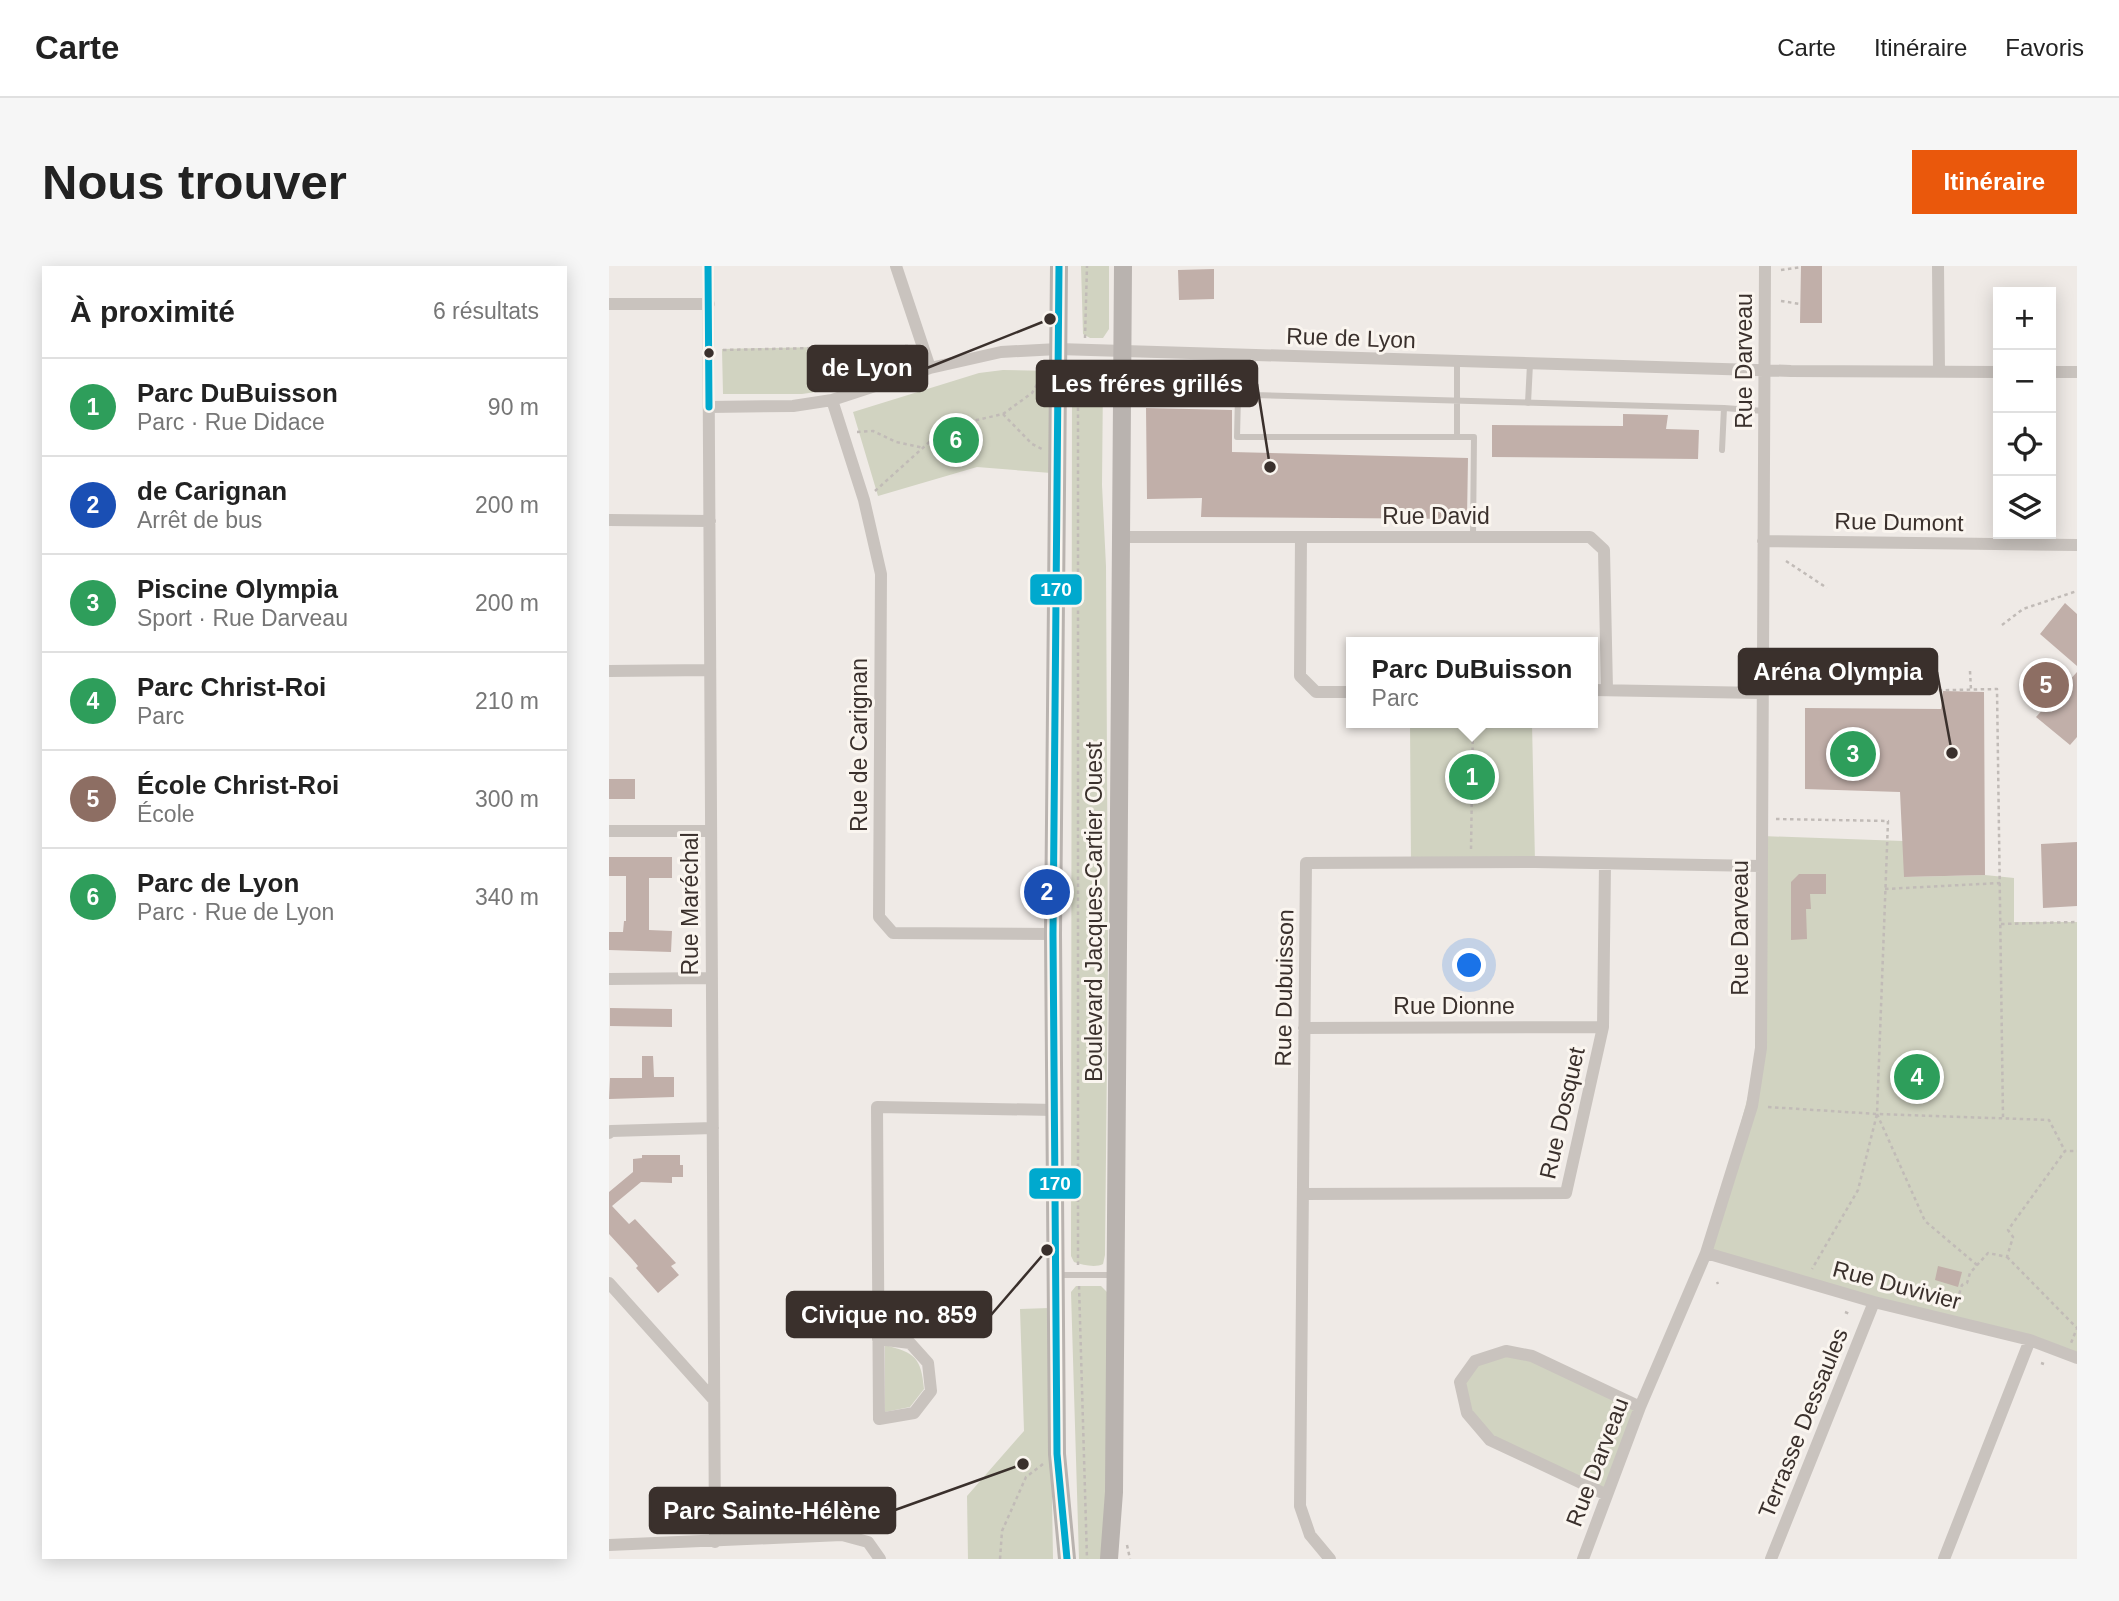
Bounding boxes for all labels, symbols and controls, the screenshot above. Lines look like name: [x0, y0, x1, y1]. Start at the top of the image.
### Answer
text: Carte: [35, 29, 119, 66]
text: Carte: [1777, 34, 1836, 61]
text: Itinéraire: [1874, 34, 1967, 61]
text: Favoris: [2005, 34, 2084, 61]
button: Itinéraire: [1912, 150, 2077, 214]
text: Nous trouver: [42, 155, 347, 209]
map controls: [1993, 287, 2056, 539]
button: +: [1993, 287, 2056, 350]
street label: Rue Darveau: [1731, 293, 1757, 429]
text: À proximité: [70, 295, 235, 328]
text: 6 résultats: [433, 298, 539, 324]
street label: Rue de Lyon: [1286, 323, 1416, 353]
unlabelled marker: [702, 346, 716, 360]
callout: de Lyon: [808, 346, 927, 391]
button: −: [1993, 350, 2056, 413]
text: de Lyon: [821, 354, 913, 381]
callout: Les fréres grillés: [1037, 361, 1257, 406]
text: Les fréres grillés: [1051, 370, 1243, 397]
text: Parc DuBuisson: [137, 378, 338, 408]
text: 1: [87, 394, 99, 420]
text: 90 m: [488, 394, 539, 420]
text: Parc · Rue Didace: [137, 409, 325, 435]
button: locate: [1993, 413, 2056, 476]
pin: 6: [933, 414, 979, 466]
text: de Carignan: [137, 476, 287, 506]
button: layers: [1993, 476, 2056, 539]
text: 2: [87, 492, 99, 518]
text: 200 m: [475, 492, 539, 518]
street label: Rue David: [1382, 503, 1490, 529]
text: Arrêt de bus: [137, 507, 262, 533]
street label: Rue Dumont: [1834, 508, 1964, 536]
line badge: 170: [1029, 573, 1083, 606]
text: Piscine Olympia: [137, 574, 338, 604]
text: 170: [1040, 579, 1072, 600]
text: 3: [87, 590, 99, 616]
text: 200 m: [475, 590, 539, 616]
text: Sport · Rue Darveau: [137, 605, 348, 631]
popup: [1346, 637, 1598, 728]
callout: Aréna Olympia: [1739, 649, 1937, 694]
text: Parc DuBuisson: [1372, 654, 1572, 684]
street label: Rue de Carignan: [846, 658, 872, 832]
text: Aréna Olympia: [1753, 658, 1923, 685]
pin: 5: [2023, 659, 2069, 711]
text: Parc Christ-Roi: [137, 672, 326, 702]
text: Parc: [1372, 685, 1419, 711]
text: 4: [87, 688, 99, 714]
text: 210 m: [475, 688, 539, 714]
text: Parc: [137, 703, 184, 729]
pin: 3: [1830, 728, 1876, 780]
street label: Boulevard Jacques-Cartier Ouest: [1081, 741, 1107, 1082]
pin: 1: [1449, 751, 1495, 803]
text: École Christ-Roi: [137, 770, 339, 800]
text: 5: [87, 786, 99, 812]
text: 300 m: [475, 786, 539, 812]
text: École: [137, 801, 195, 827]
street label: Rue Maréchal: [677, 832, 703, 976]
street label: Rue Darveau: [1727, 860, 1753, 996]
pin: 2: [1024, 866, 1070, 918]
text: Parc de Lyon: [137, 868, 299, 898]
text: 6: [87, 884, 99, 910]
text: 340 m: [475, 884, 539, 910]
text: Parc · Rue de Lyon: [137, 899, 334, 925]
street label: Rue Dubuisson: [1270, 909, 1298, 1067]
your location: [1452, 948, 1486, 982]
street label: Rue Dionne: [1393, 993, 1515, 1019]
street label: Rue Dosquet: [1534, 1044, 1590, 1181]
pin: 4: [1894, 1051, 1940, 1103]
line badge: 170: [1028, 1167, 1082, 1200]
text: 170: [1039, 1173, 1071, 1194]
street label: Rue Duvivier: [1830, 1255, 1964, 1315]
callout: Civique no. 859: [787, 1292, 991, 1337]
text: Civique no. 859: [801, 1301, 977, 1328]
street label: Terrasse Dessaules: [1753, 1324, 1853, 1522]
street label: Rue Darveau: [1561, 1394, 1633, 1530]
callout: Parc Sainte-Hélène: [650, 1488, 895, 1533]
text: Parc Sainte-Hélène: [663, 1497, 881, 1524]

